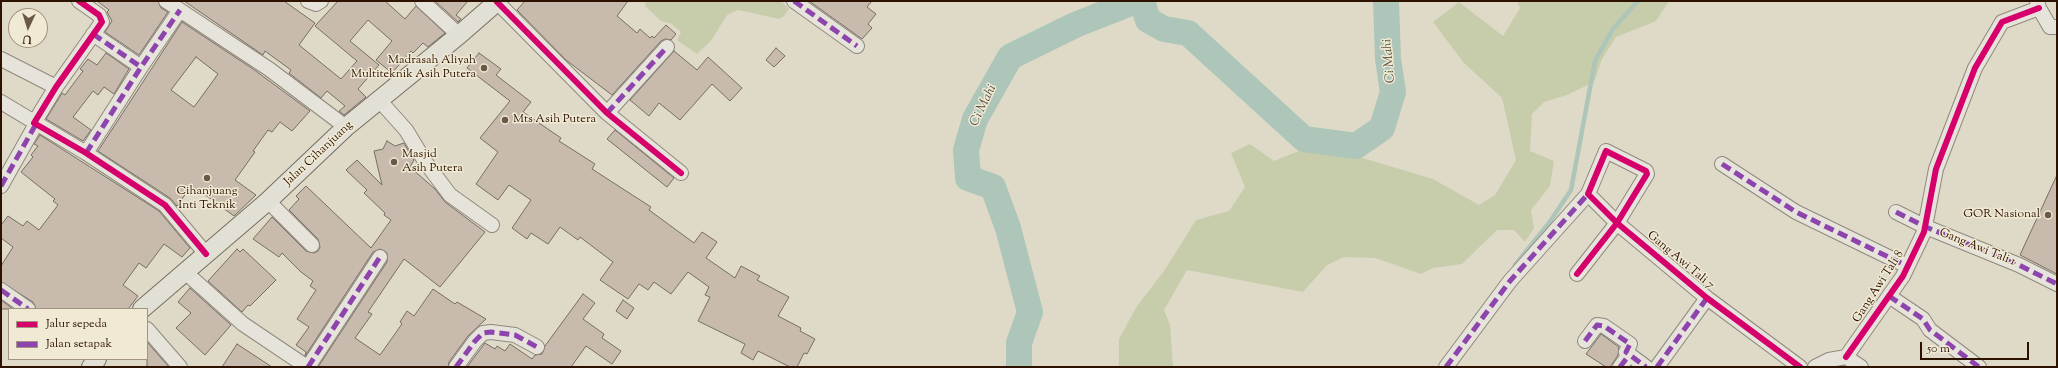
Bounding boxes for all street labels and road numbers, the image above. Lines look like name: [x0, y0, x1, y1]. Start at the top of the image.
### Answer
street label: Jalan Cihanjuang: [282, 119, 356, 189]
street label: Gang Awi Tali 1: [1937, 226, 2017, 270]
street label: Gang Awi Tali 7: [1644, 229, 1716, 293]
street label: Gang Awi Tali 8: [1850, 248, 1908, 326]

